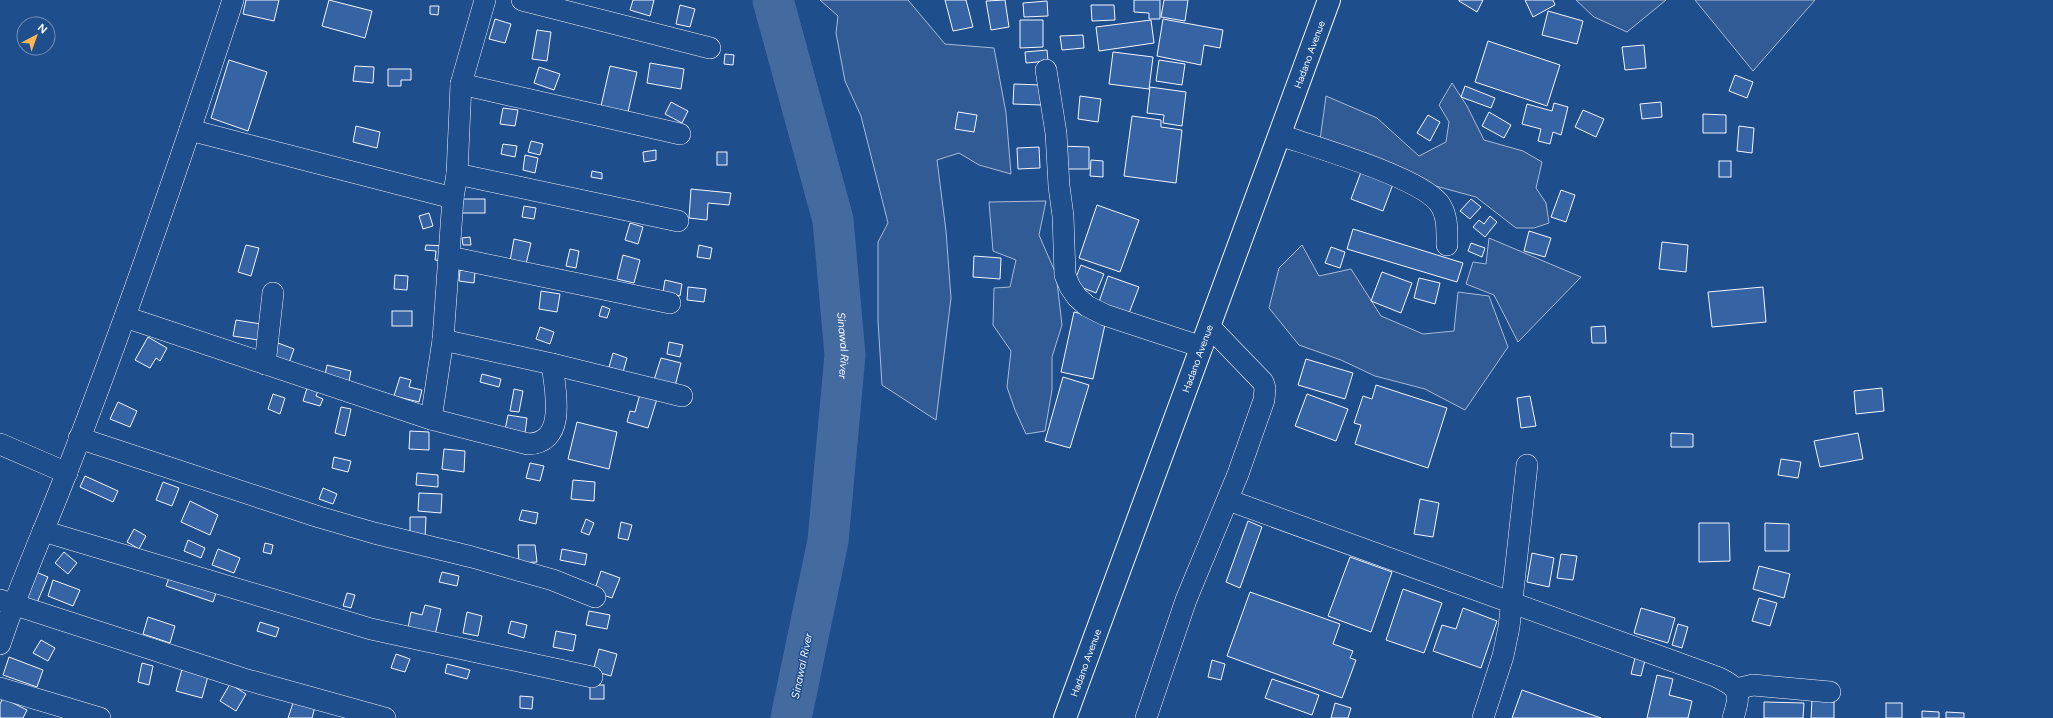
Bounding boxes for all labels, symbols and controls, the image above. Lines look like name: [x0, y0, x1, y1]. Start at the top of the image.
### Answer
north arrow: [16, 16, 56, 56]
street label: Hadano Avenue: [1291, 18, 1328, 90]
text: N: [35, 21, 50, 37]
water label: Sinawal River: [835, 312, 852, 381]
street label: Hadano Avenue: [1179, 322, 1216, 394]
street label: Hadano Avenue: [1067, 626, 1104, 698]
water label: Sinawal River: [789, 631, 816, 700]

